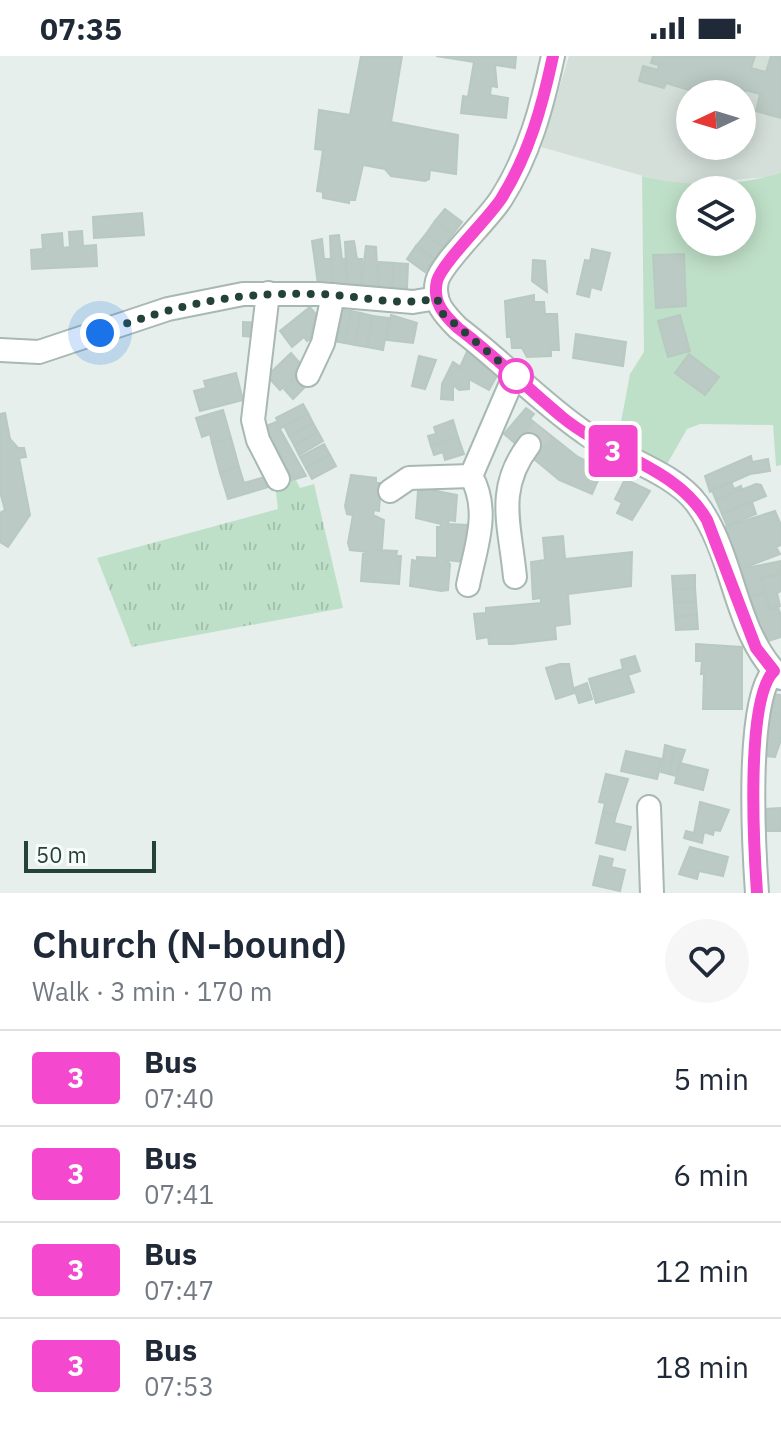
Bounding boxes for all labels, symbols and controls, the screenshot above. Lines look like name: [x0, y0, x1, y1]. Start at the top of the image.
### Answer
text: 07:35: [40, 9, 122, 48]
north arrow: [676, 80, 756, 160]
map controls: [676, 80, 756, 256]
button: layers: [676, 176, 756, 256]
your location: [80, 313, 120, 353]
unlabelled marker: [499, 359, 533, 393]
line badge: 3: [587, 425, 639, 477]
text: 3: [605, 432, 621, 469]
scale bar: [24, 837, 156, 873]
text: 50 m: [36, 840, 87, 869]
text: Church (N-bound): [32, 919, 347, 968]
button: heart: [665, 919, 749, 1003]
text: Walk · 3 min · 170 m: [32, 974, 272, 1008]
text: Bus: [144, 1042, 197, 1081]
text: 3: [68, 1059, 84, 1096]
text: 5 min: [673, 1059, 749, 1098]
text: 07:40: [144, 1081, 214, 1115]
text: Bus: [144, 1138, 197, 1177]
text: 3: [68, 1155, 84, 1192]
text: 6 min: [673, 1155, 749, 1194]
text: 07:41: [144, 1177, 214, 1211]
text: Bus: [144, 1234, 197, 1273]
text: 3: [68, 1251, 84, 1288]
text: 12 min: [655, 1251, 749, 1290]
text: 07:47: [144, 1273, 214, 1307]
text: Bus: [144, 1330, 197, 1369]
text: 3: [68, 1347, 84, 1384]
text: 18 min: [655, 1347, 749, 1386]
text: 07:53: [144, 1369, 214, 1403]

